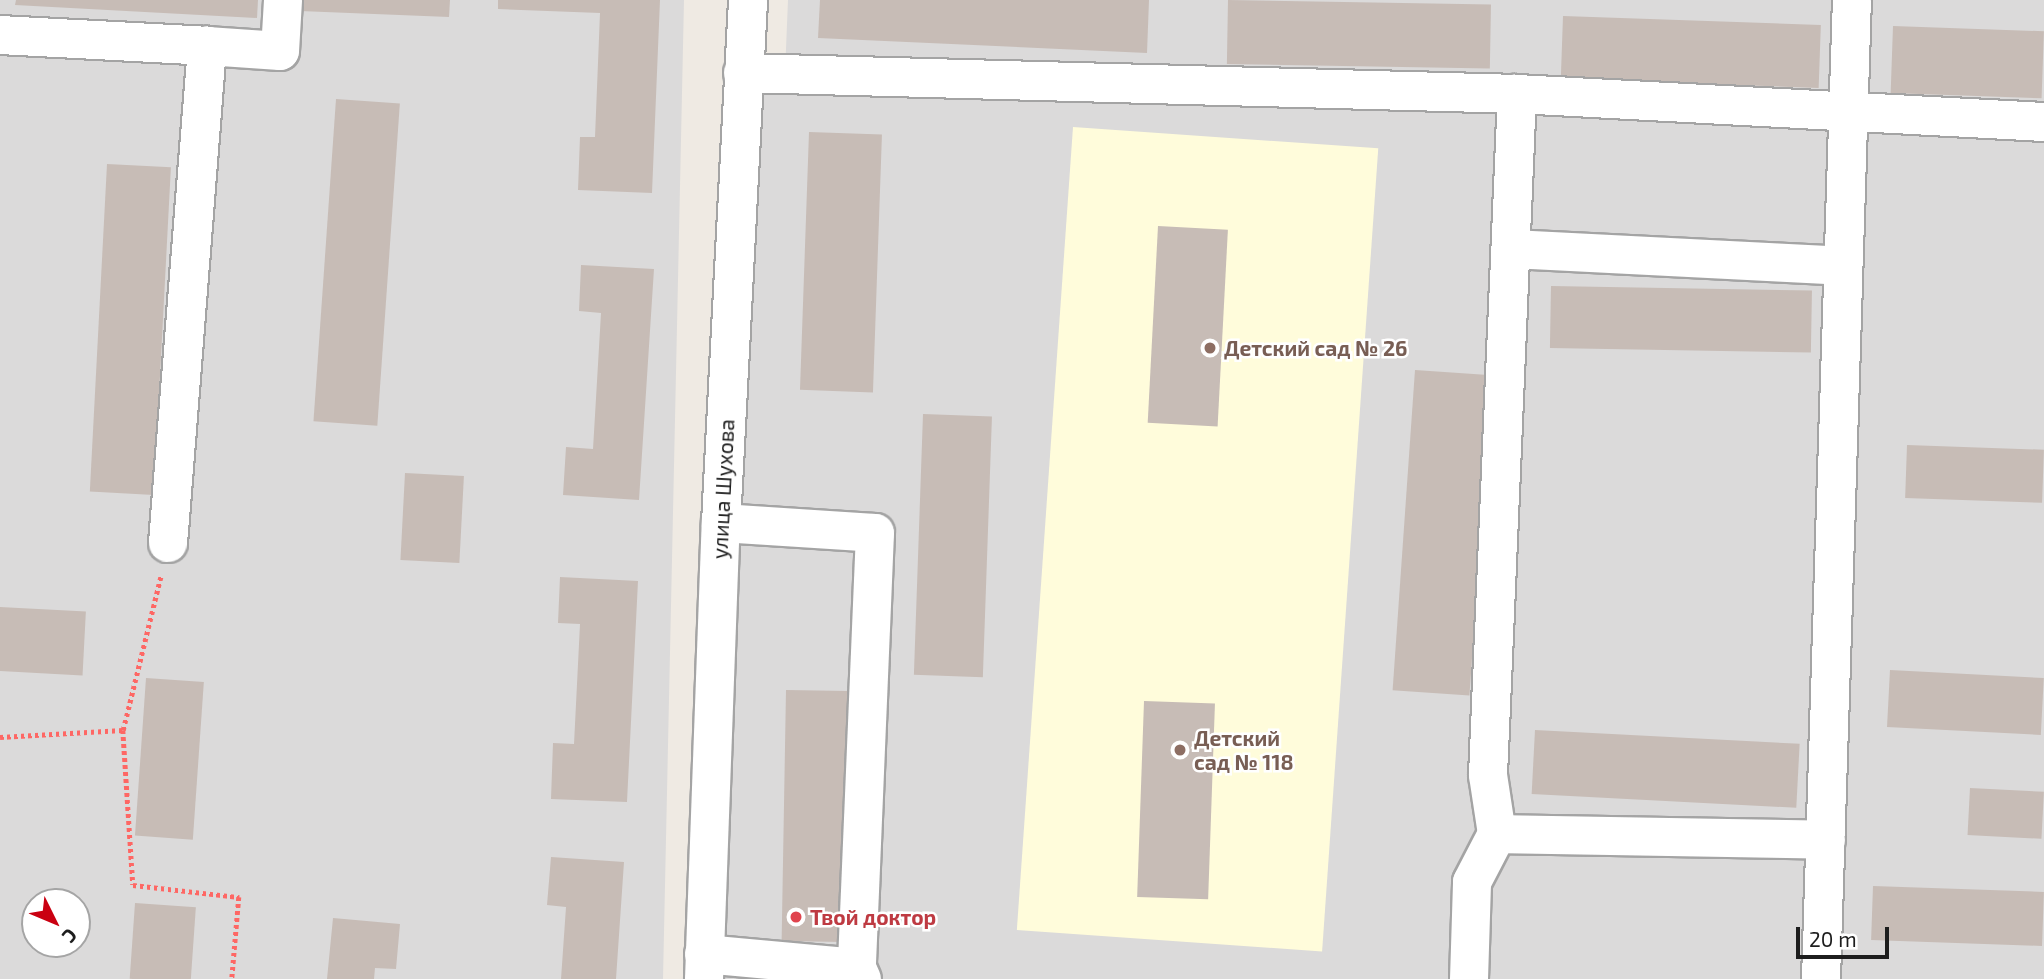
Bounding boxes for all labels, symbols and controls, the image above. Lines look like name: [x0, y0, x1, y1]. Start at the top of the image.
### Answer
place label: Детский сад № 26: [1224, 335, 1407, 361]
marker: Детский сад № 26: [1202, 340, 1218, 356]
street label: улица Шухова: [707, 418, 739, 560]
place label: Детский сад № 118: [1194, 725, 1294, 775]
marker: Детский сад № 118: [1172, 742, 1188, 758]
north arrow: [21, 888, 91, 958]
place label: Твой доктор: [810, 904, 936, 930]
marker: Твой доктор: [788, 909, 804, 925]
scale bar: [1799, 912, 1892, 956]
text: С: [58, 924, 82, 948]
text: 20 m: [1809, 926, 1857, 951]

